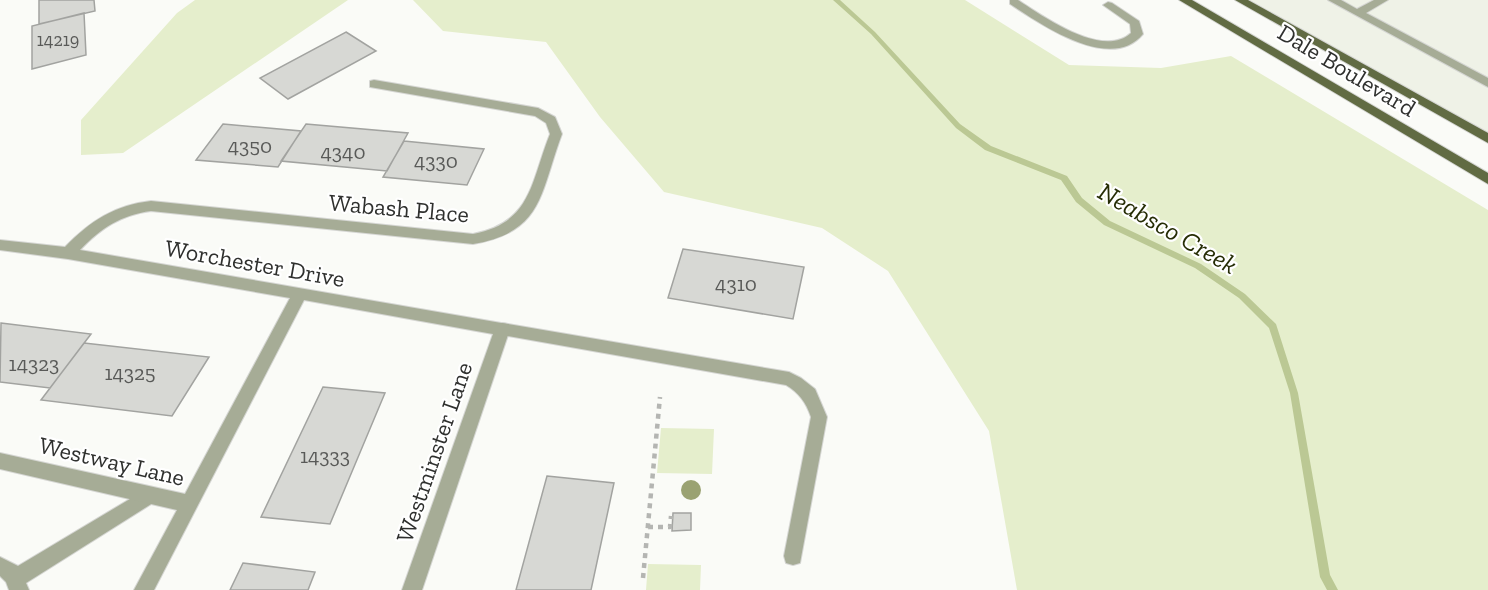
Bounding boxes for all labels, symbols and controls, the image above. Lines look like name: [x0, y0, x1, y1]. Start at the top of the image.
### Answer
street label: Dale Boulevard: [1273, 17, 1421, 123]
house number: 14219: [37, 29, 79, 51]
house number: 4350: [228, 133, 272, 158]
house number: 4340: [320, 139, 366, 164]
house number: 4330: [414, 148, 458, 173]
water label: Neabsco Creek: [1093, 175, 1243, 281]
street label: Wabash Place: [328, 187, 470, 229]
street label: Worchester Drive: [163, 233, 347, 293]
house number: 4310: [715, 271, 757, 296]
house number: 14323: [9, 351, 59, 376]
street label: Westminster Lane: [390, 358, 478, 546]
house number: 14325: [104, 360, 156, 385]
street label: Westway Lane: [36, 430, 188, 492]
house number: 14333: [300, 443, 350, 468]

